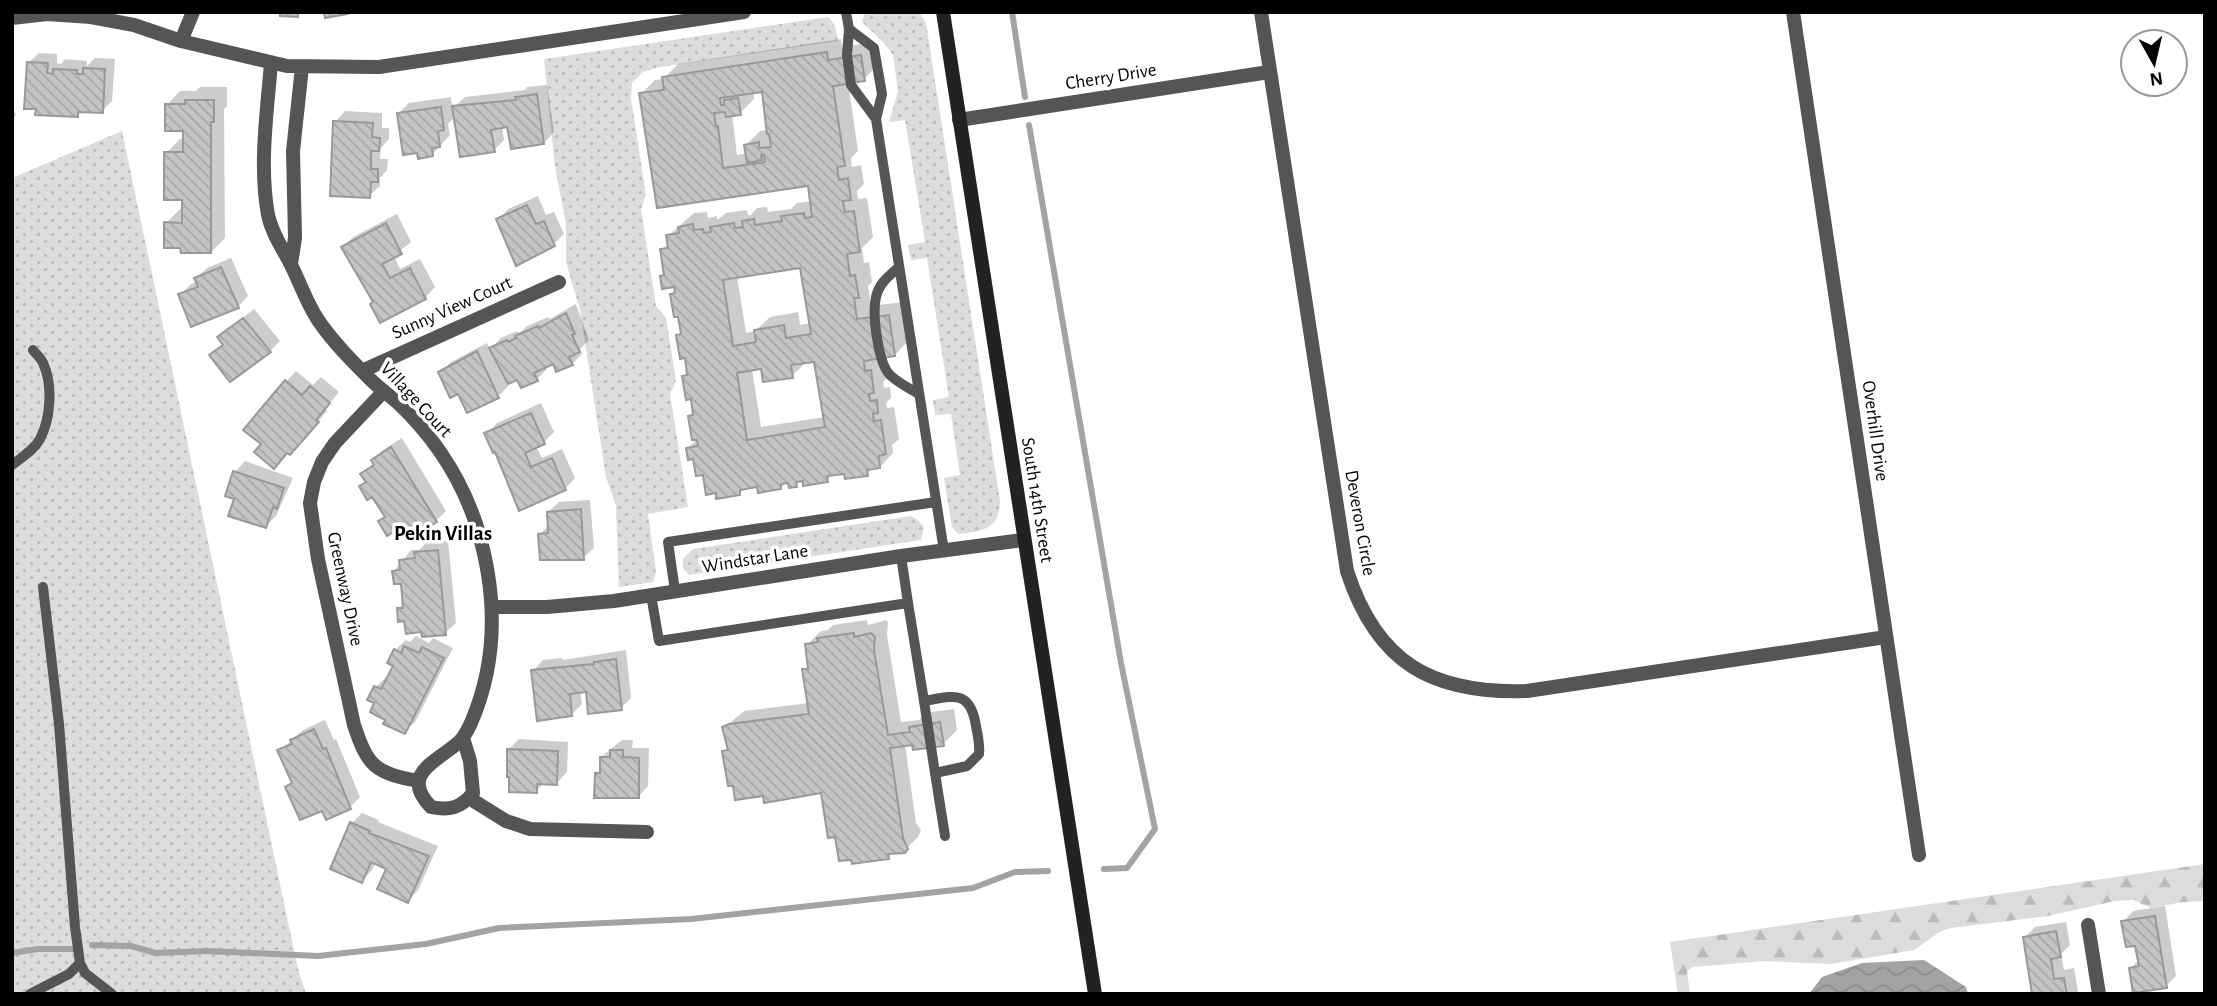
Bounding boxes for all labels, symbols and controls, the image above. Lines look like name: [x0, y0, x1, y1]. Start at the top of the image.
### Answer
north arrow: [2119, 28, 2189, 98]
street label: Cherry Drive: [1064, 60, 1158, 94]
text: N: [2148, 68, 2164, 89]
street label: Sunny View Court: [389, 273, 515, 343]
street label: Village Court: [377, 359, 455, 441]
street label: Overhill Drive: [1859, 380, 1891, 482]
street label: South 14th Street: [1018, 436, 1056, 564]
street label: Deveron Circle: [1341, 469, 1379, 577]
district label: Pekin Villas: [394, 523, 492, 544]
street label: Greenway Drive: [324, 530, 366, 648]
street label: Windstar Lane: [701, 541, 809, 577]

